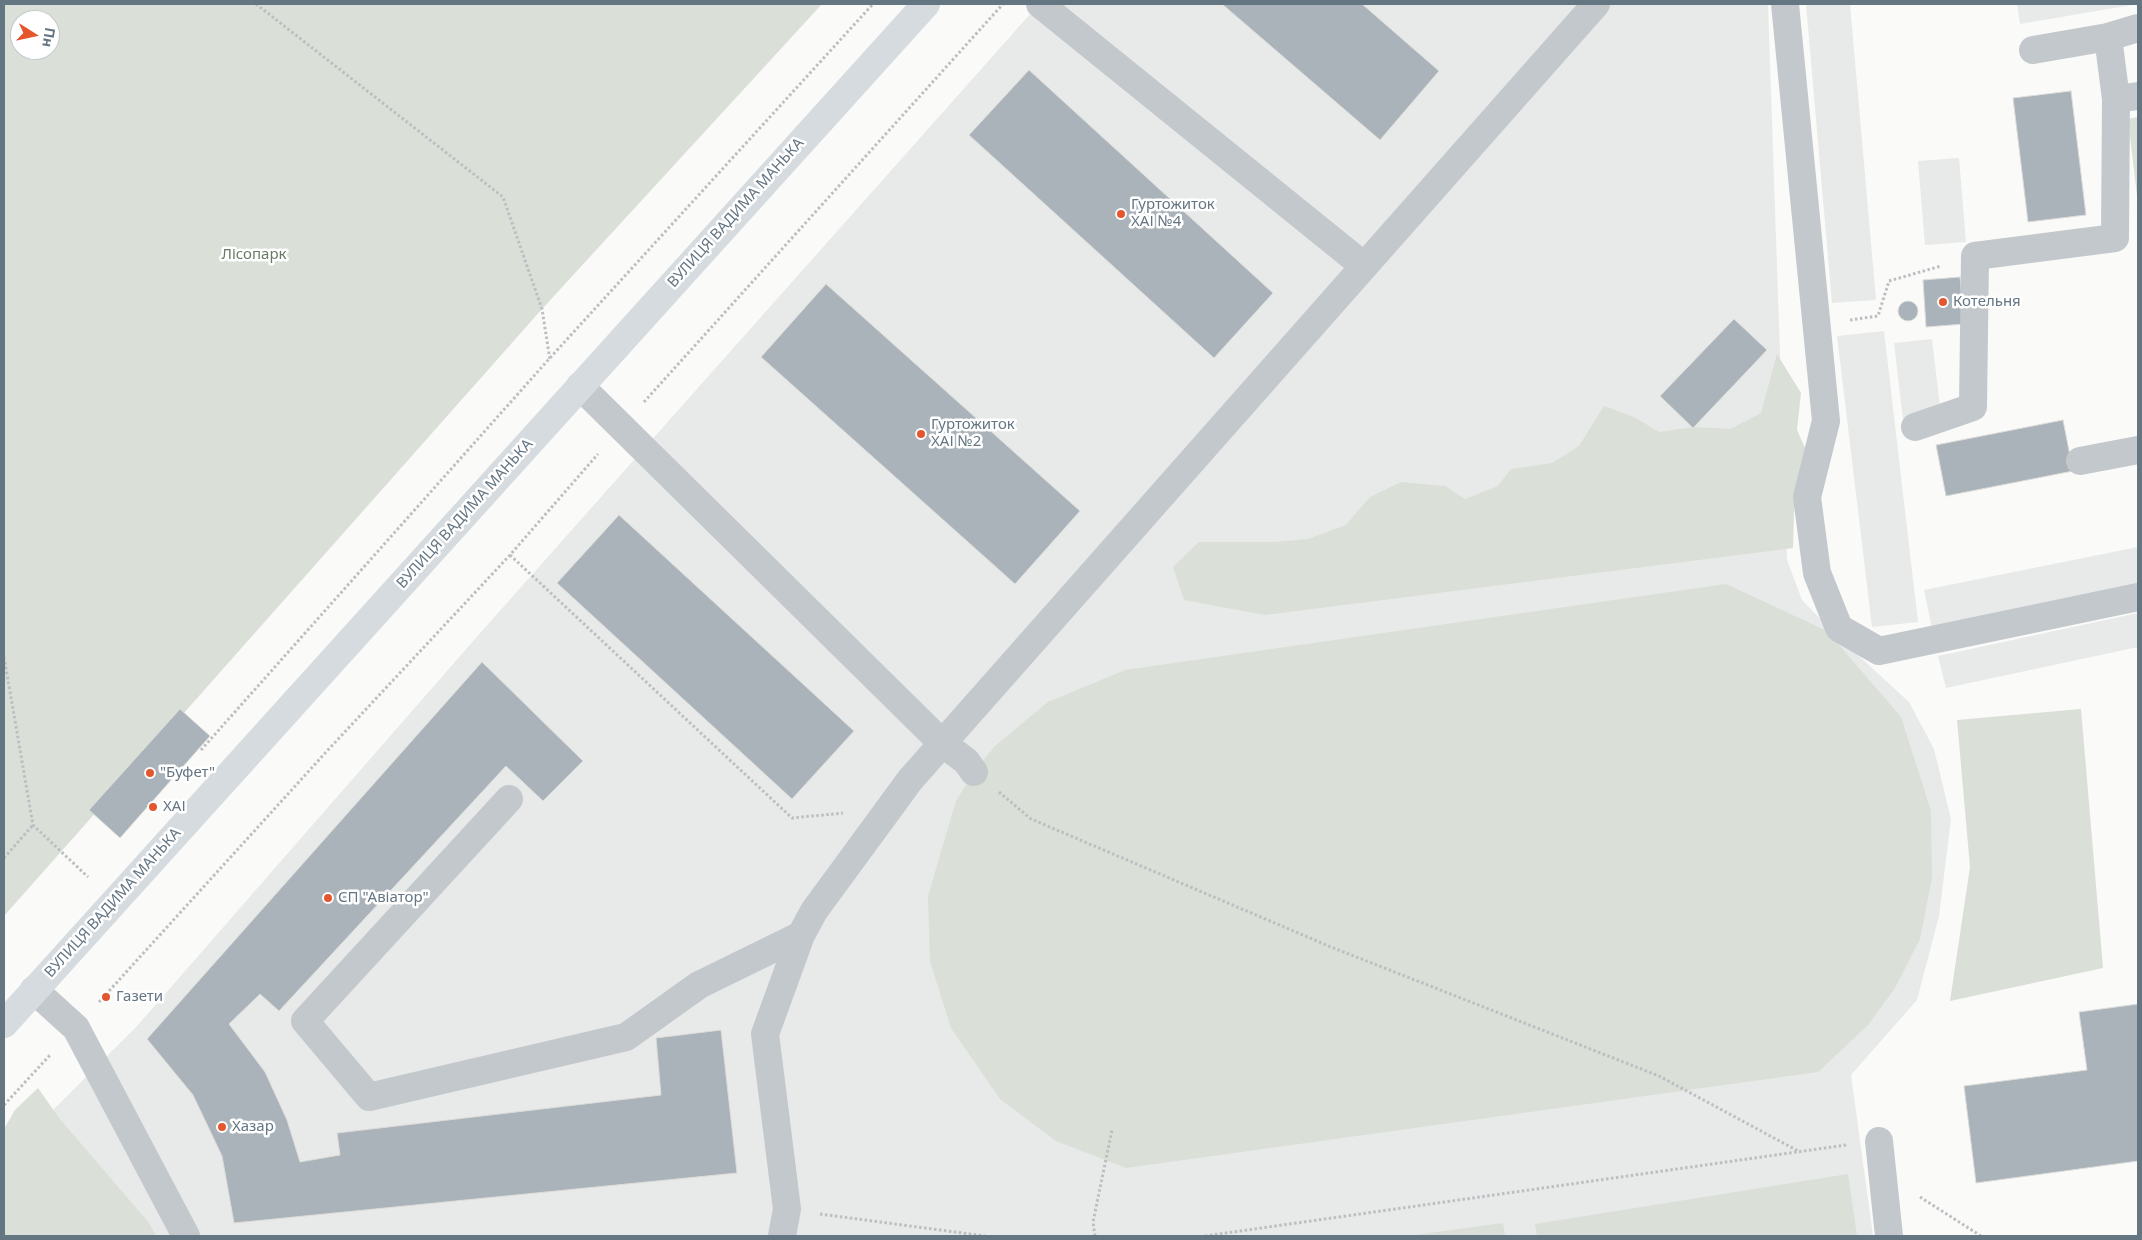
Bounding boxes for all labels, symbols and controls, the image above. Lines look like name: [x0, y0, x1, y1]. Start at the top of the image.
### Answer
north arrow: [10, 10, 60, 60]
text: Пн: [38, 26, 60, 49]
street label: ВУЛИЦЯ ВАДИМА МАНЬКА: [664, 134, 808, 292]
place label: Гуртожиток ХАІ №4: [1131, 196, 1215, 231]
marker: Гуртожиток ХАІ №4: [1115, 208, 1127, 220]
park label: Лісопарк: [221, 246, 287, 264]
place label: Котельня: [1953, 293, 2021, 311]
marker: Котельня: [1937, 296, 1949, 308]
place label: Гуртожиток ХАІ №2: [931, 416, 1015, 451]
marker: Гуртожиток ХАІ №2: [915, 428, 927, 440]
street label: ВУЛИЦЯ ВАДИМА МАНЬКА: [393, 435, 537, 593]
place label: "Буфет": [160, 764, 215, 782]
marker: "Буфет": [144, 767, 156, 779]
place label: ХАІ: [163, 798, 186, 816]
marker: ХАІ: [147, 801, 159, 813]
street label: ВУЛИЦЯ ВАДИМА МАНЬКА: [41, 824, 185, 982]
place label: СП "Авіатор": [338, 889, 429, 907]
marker: СП "Авіатор": [322, 892, 334, 904]
place label: Газети: [116, 988, 163, 1006]
marker: Газети: [100, 991, 112, 1003]
place label: Хазар: [232, 1118, 274, 1136]
marker: Хазар: [216, 1121, 228, 1133]

